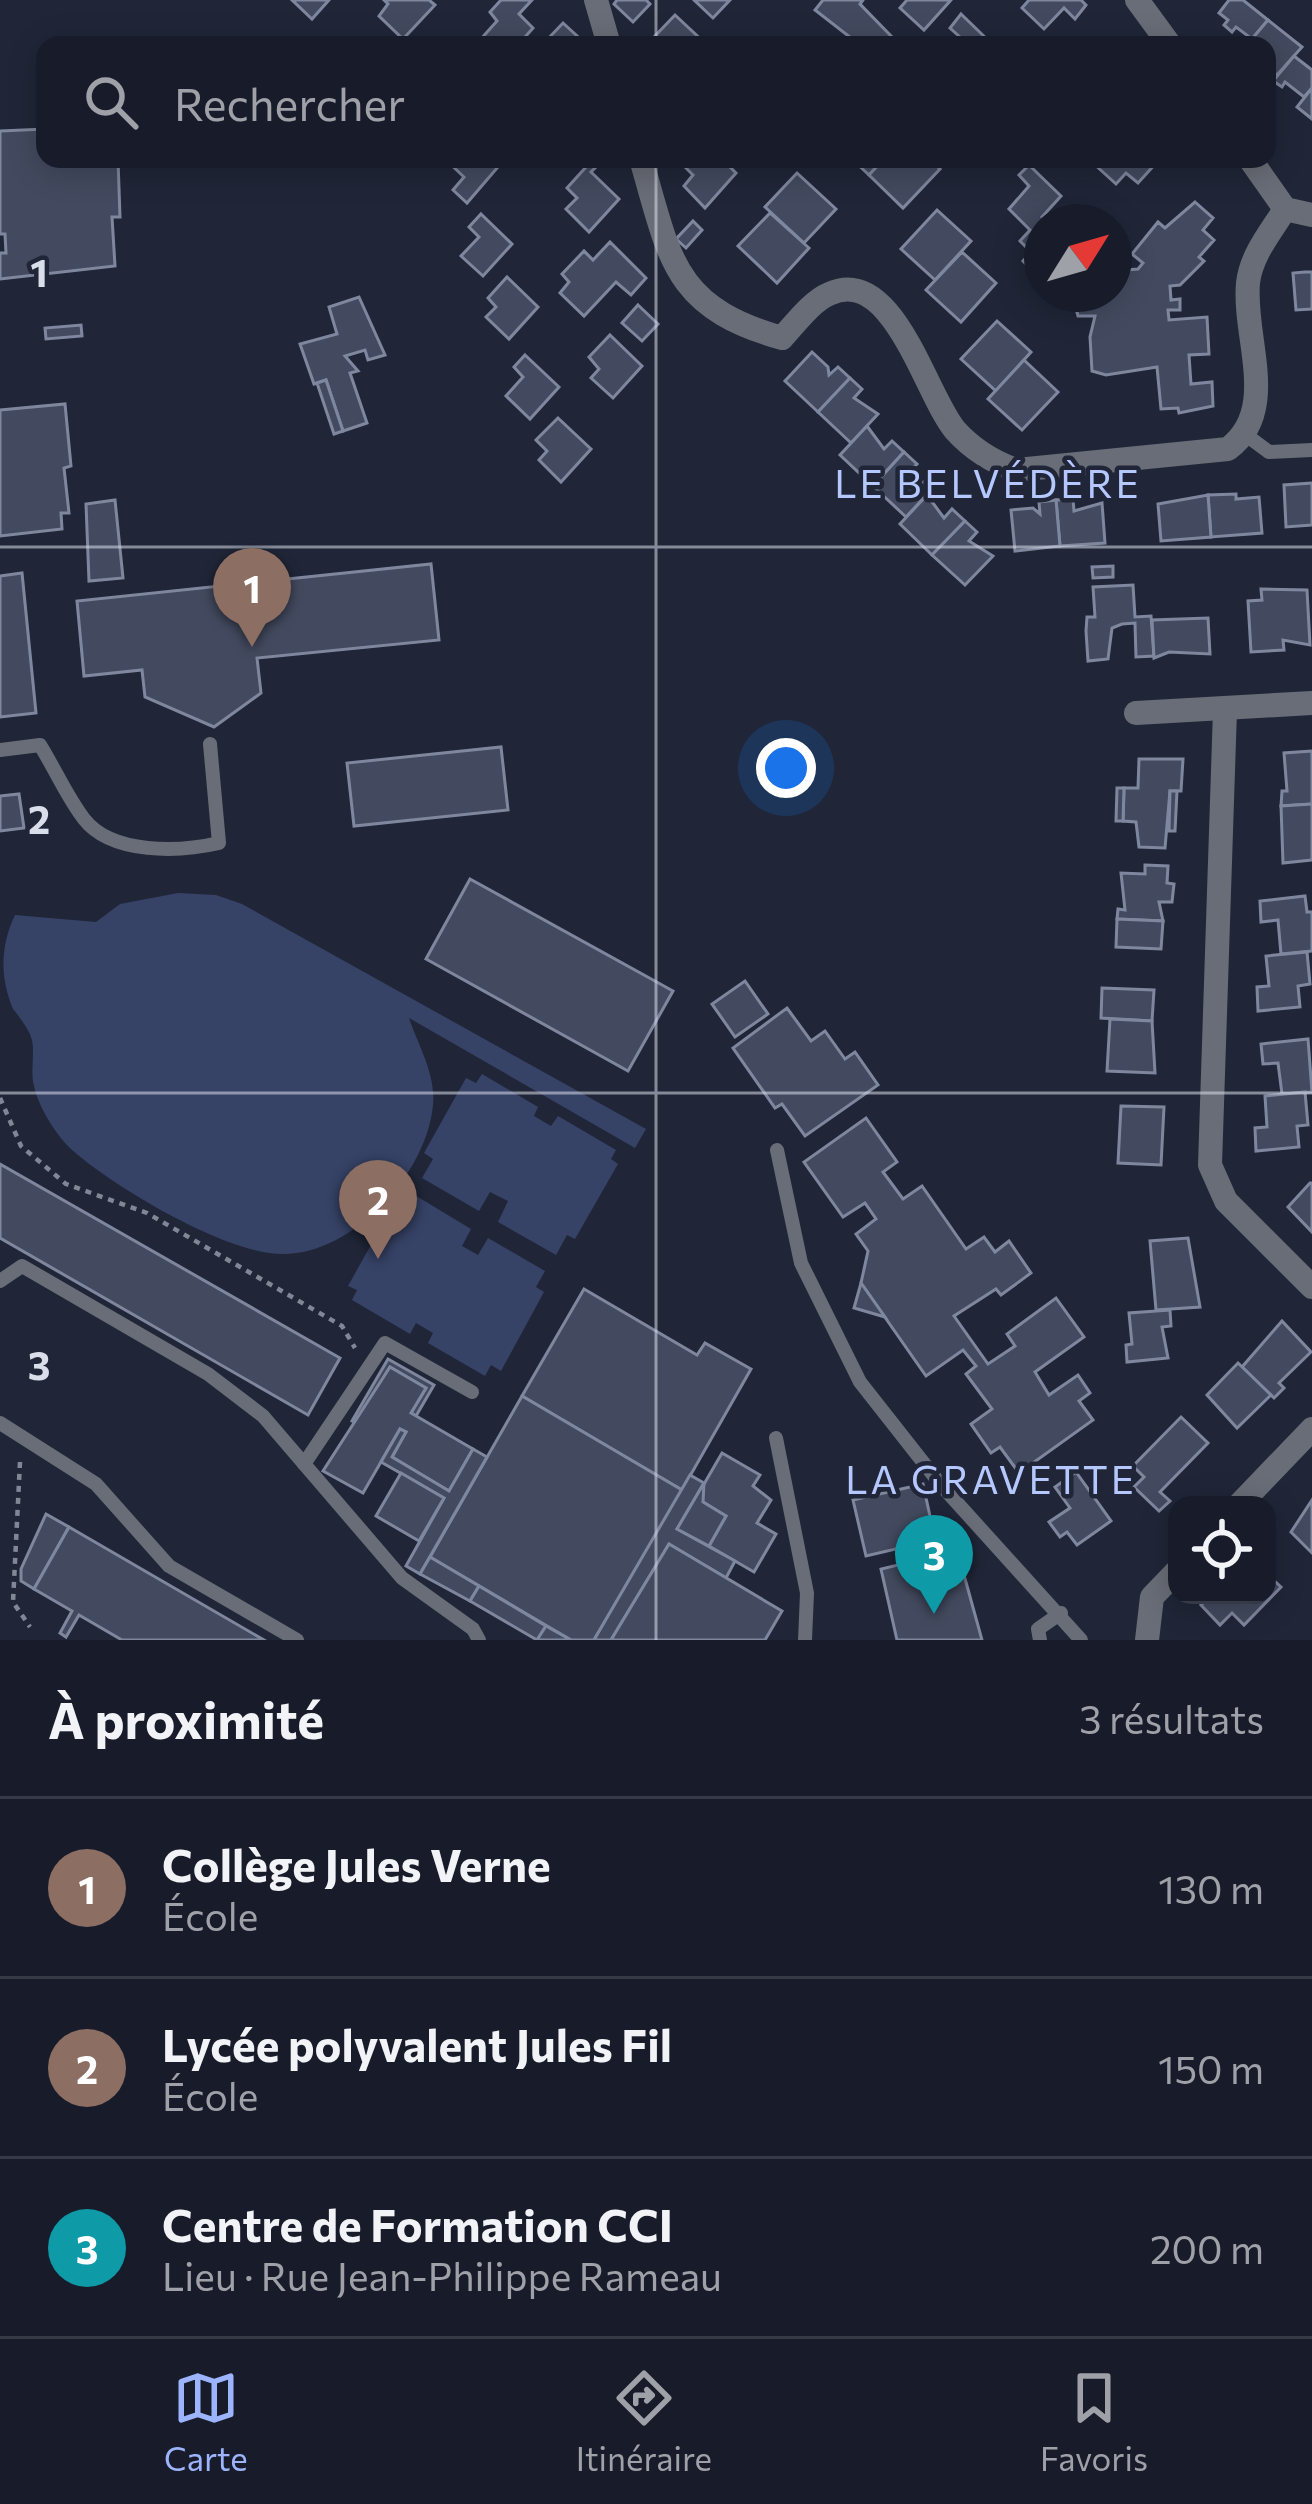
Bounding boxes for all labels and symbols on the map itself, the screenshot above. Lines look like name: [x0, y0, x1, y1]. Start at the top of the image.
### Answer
north arrow: [1024, 204, 1132, 312]
text: 1: [30, 247, 48, 295]
district label: LE BELVÉDÈRE: [834, 458, 1142, 506]
pin: 1: [213, 548, 291, 647]
your location: [756, 738, 816, 798]
text: 2: [28, 794, 50, 842]
pin: 2: [339, 1160, 417, 1259]
text: 3: [28, 1340, 50, 1388]
district label: LA GRAVETTE: [845, 1454, 1137, 1502]
pin: 3: [895, 1515, 973, 1614]

